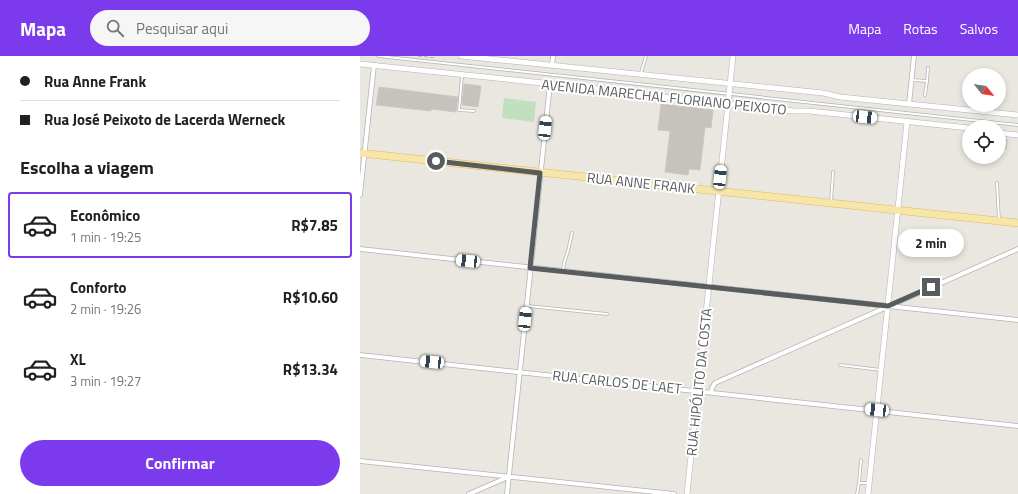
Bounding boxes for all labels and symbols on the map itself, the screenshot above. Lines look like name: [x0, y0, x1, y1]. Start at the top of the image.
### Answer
north arrow: [962, 68, 1006, 112]
street label: AVENIDA MARECHAL FLORIANO PEIXOTO: [541, 73, 788, 120]
car: [852, 110, 878, 124]
car: [538, 115, 552, 141]
route start: [427, 152, 445, 170]
car: [713, 164, 727, 190]
street label: RUA ANNE FRANK: [586, 166, 696, 199]
callout: 2 min: [898, 229, 964, 257]
car: [455, 254, 481, 268]
route end: [922, 278, 940, 296]
car: [518, 306, 532, 332]
street label: RUA HIPÓLITO DA COSTA: [680, 306, 717, 457]
car: [419, 355, 445, 369]
street label: RUA CARLOS DE LAET: [551, 364, 683, 399]
car: [864, 403, 890, 417]

